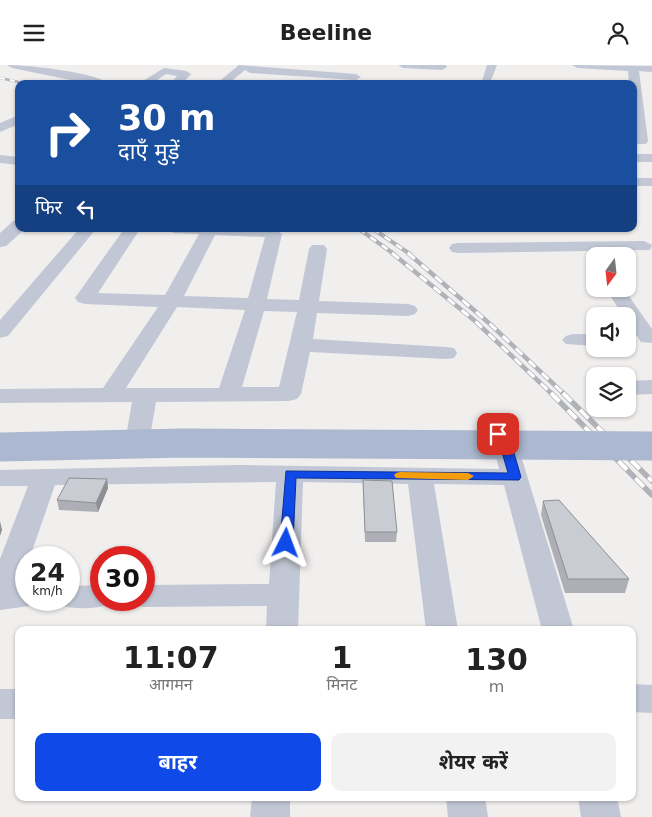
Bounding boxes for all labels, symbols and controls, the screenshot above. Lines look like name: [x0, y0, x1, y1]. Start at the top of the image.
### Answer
icon: menu: [20, 19, 48, 47]
icon: person: [604, 19, 632, 47]
text: Beeline: [280, 20, 372, 45]
text: 30 m: [118, 98, 215, 138]
icon: right: [35, 100, 100, 165]
text: दाएँ मुड़ें: [118, 139, 179, 164]
icon: left: [72, 195, 100, 223]
text: फिर: [35, 196, 62, 218]
north arrow: [586, 247, 636, 297]
map controls: [586, 247, 636, 417]
button: sound: [586, 307, 636, 357]
button: layers: [586, 367, 636, 417]
pin: [477, 413, 519, 455]
icon: arrive: [484, 420, 512, 448]
position arrow: [259, 516, 311, 568]
speed limit sign: 30: [90, 546, 155, 611]
text: 24: [30, 558, 65, 587]
text: km/h: [32, 584, 63, 598]
text: 11:07: [123, 640, 219, 675]
text: 1: [331, 640, 352, 675]
text: 130: [465, 642, 528, 677]
text: आगमन: [149, 675, 193, 694]
text: मिनट: [327, 675, 357, 694]
text: m: [489, 677, 504, 696]
button: बाहर: [35, 733, 321, 791]
button: शेयर करें: [331, 733, 616, 791]

